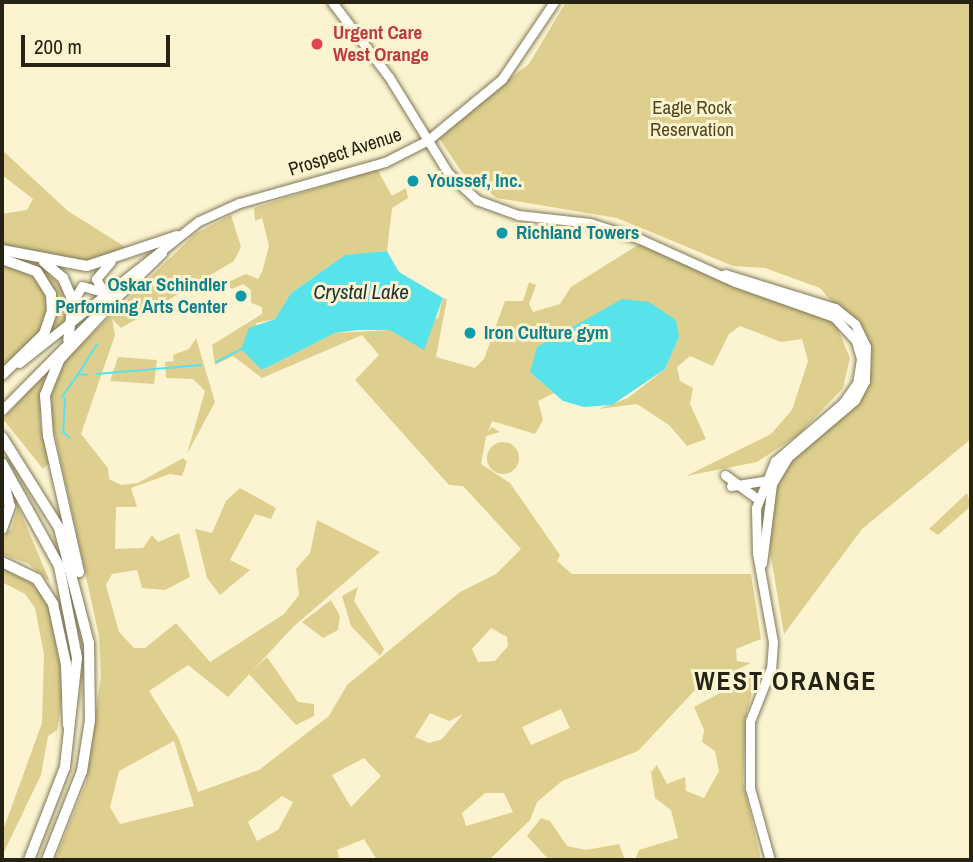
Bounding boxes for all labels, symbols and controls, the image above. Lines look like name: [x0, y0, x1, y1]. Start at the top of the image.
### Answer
scale bar: [24, 21, 173, 65]
place label: Urgent Care West Orange: [333, 22, 429, 66]
text: 200 m: [34, 32, 82, 61]
marker: Urgent Care West Orange: [307, 34, 327, 54]
park label: Eagle Rock Reservation: [650, 97, 734, 141]
street label: Prospect Avenue: [285, 123, 405, 181]
place label: Youssef, Inc.: [427, 170, 522, 192]
marker: Youssef, Inc.: [405, 173, 421, 189]
place label: Richland Towers: [516, 222, 640, 244]
marker: Richland Towers: [494, 225, 510, 241]
place label: Oskar Schindler Performing Arts Center: [55, 274, 227, 318]
water label: Crystal Lake: [313, 279, 409, 305]
marker: Oskar Schindler Performing Arts Center: [233, 288, 249, 304]
place label: Iron Culture gym: [484, 322, 609, 344]
marker: Iron Culture gym: [462, 325, 478, 341]
district label: WEST ORANGE: [696, 665, 876, 697]

